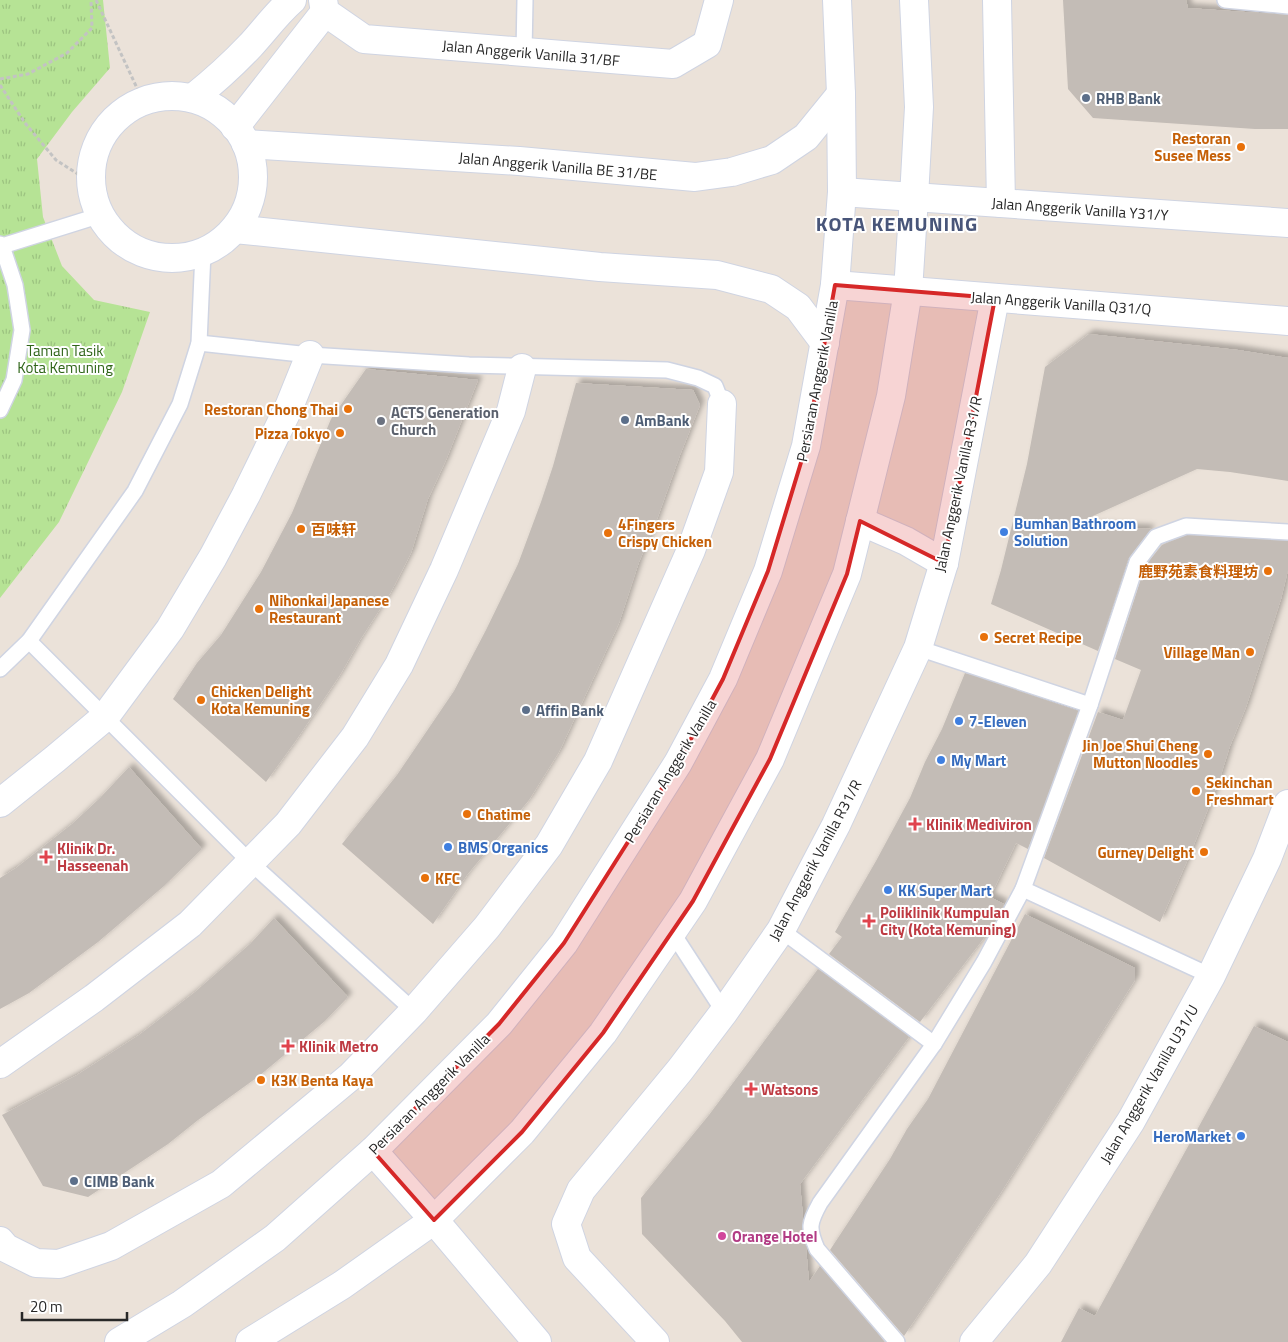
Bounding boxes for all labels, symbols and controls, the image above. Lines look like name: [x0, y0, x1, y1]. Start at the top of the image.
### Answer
street label: Jalan Anggerik Vanilla 31/BF: [441, 34, 621, 72]
place label: RHB Bank: [1096, 87, 1161, 110]
marker: RHB Bank: [1080, 92, 1092, 104]
place label: Restoran Susee Mess: [1154, 127, 1231, 167]
marker: Restoran Susee Mess: [1235, 141, 1247, 153]
street label: Jalan Anggerik Vanilla BE 31/BE: [458, 146, 658, 186]
street label: Jalan Anggerik Vanilla Y31/Y: [991, 191, 1169, 227]
district label: KOTA KEMUNING: [816, 208, 978, 239]
street label: Jalan Anggerik Vanilla Q31/Q: [970, 285, 1152, 321]
street label: Persiaran Anggerik Vanilla: [790, 298, 844, 464]
park label: Taman Tasik Kota Kemuning: [17, 339, 113, 379]
street label: Jalan Anggerik Vanilla R31/R: [928, 394, 988, 574]
place label: Restoran Chong Thai: [204, 398, 338, 421]
place label: ACTS Generation Church: [391, 401, 499, 441]
marker: Restoran Chong Thai: [342, 403, 354, 415]
place label: AmBank: [635, 409, 690, 432]
marker: AmBank: [619, 414, 631, 426]
marker: ACTS Generation Church: [375, 415, 387, 427]
place label: Pizza Tokyo: [255, 422, 330, 445]
marker: Pizza Tokyo: [334, 427, 346, 439]
place label: Bumhan Bathroom Solution: [1014, 512, 1136, 552]
place label: 4Fingers Crispy Chicken: [618, 513, 712, 553]
place label: 百味轩: [311, 518, 356, 541]
marker: 百味轩: [295, 523, 307, 535]
marker: Bumhan Bathroom Solution: [998, 526, 1010, 538]
marker: 4Fingers Crispy Chicken: [602, 527, 614, 539]
place label: 鹿野苑素食料理坊: [1138, 560, 1258, 583]
marker: 鹿野苑素食料理坊: [1262, 565, 1274, 577]
place label: Nihonkai Japanese Restaurant: [269, 589, 389, 629]
marker: Nihonkai Japanese Restaurant: [253, 603, 265, 615]
place label: Secret Recipe: [994, 626, 1082, 649]
marker: Secret Recipe: [978, 631, 990, 643]
place label: Village Man: [1164, 641, 1240, 664]
marker: Village Man: [1244, 646, 1256, 658]
place label: Chicken Delight Kota Kemuning: [211, 680, 312, 720]
marker: Chicken Delight Kota Kemuning: [195, 694, 207, 706]
street label: Persiaran Anggerik Vanilla: [618, 694, 722, 847]
place label: Affin Bank: [536, 699, 604, 722]
marker: Affin Bank: [520, 704, 532, 716]
place label: 7-Eleven: [969, 710, 1027, 733]
marker: 7-Eleven: [953, 715, 965, 727]
place label: Jin Joe Shui Cheng Mutton Noodles: [1082, 734, 1198, 774]
marker: Jin Joe Shui Cheng Mutton Noodles: [1202, 748, 1214, 760]
place label: My Mart: [951, 749, 1007, 772]
marker: My Mart: [935, 754, 947, 766]
place label: Sekinchan Freshmart: [1206, 771, 1274, 811]
street label: Jalan Anggerik Vanilla R31/R: [763, 775, 867, 945]
marker: Sekinchan Freshmart: [1190, 785, 1202, 797]
place label: Chatime: [477, 803, 531, 826]
marker: Chatime: [461, 808, 473, 820]
place label: Klinik Mediviron: [926, 813, 1032, 836]
marker: Klinik Mediviron: [908, 817, 922, 831]
place label: BMS Organics: [458, 836, 548, 859]
place label: Klinik Dr. Hasseenah: [57, 837, 129, 877]
marker: BMS Organics: [442, 841, 454, 853]
place label: Gurney Delight: [1097, 841, 1195, 864]
marker: Gurney Delight: [1198, 846, 1210, 858]
marker: Klinik Dr. Hasseenah: [39, 850, 53, 864]
place label: KFC: [435, 867, 460, 890]
marker: KFC: [419, 872, 431, 884]
place label: KK Super Mart: [898, 879, 992, 902]
marker: KK Super Mart: [882, 884, 894, 896]
place label: Poliklinik Kumpulan City (Kota Kemuning): [880, 901, 1017, 941]
marker: Poliklinik Kumpulan City (Kota Kemuning): [862, 914, 876, 928]
street label: Jalan Anggerik Vanilla U31/U: [1094, 1000, 1204, 1168]
street label: Persiaran Anggerik Vanilla: [363, 1028, 495, 1160]
place label: Klinik Metro: [299, 1035, 378, 1058]
marker: Klinik Metro: [281, 1039, 295, 1053]
place label: K3K Benta Kaya: [271, 1069, 374, 1092]
marker: K3K Benta Kaya: [255, 1074, 267, 1086]
place label: Watsons: [761, 1078, 818, 1101]
marker: Watsons: [745, 1083, 757, 1095]
place label: HeroMarket: [1153, 1125, 1232, 1148]
marker: HeroMarket: [1235, 1130, 1247, 1142]
place label: CIMB Bank: [84, 1170, 155, 1193]
marker: CIMB Bank: [68, 1175, 80, 1187]
place label: Orange Hotel: [732, 1225, 818, 1248]
marker: Orange Hotel: [716, 1230, 728, 1242]
scale bar: [22, 1290, 128, 1322]
text: 20 m: [30, 1295, 63, 1318]

